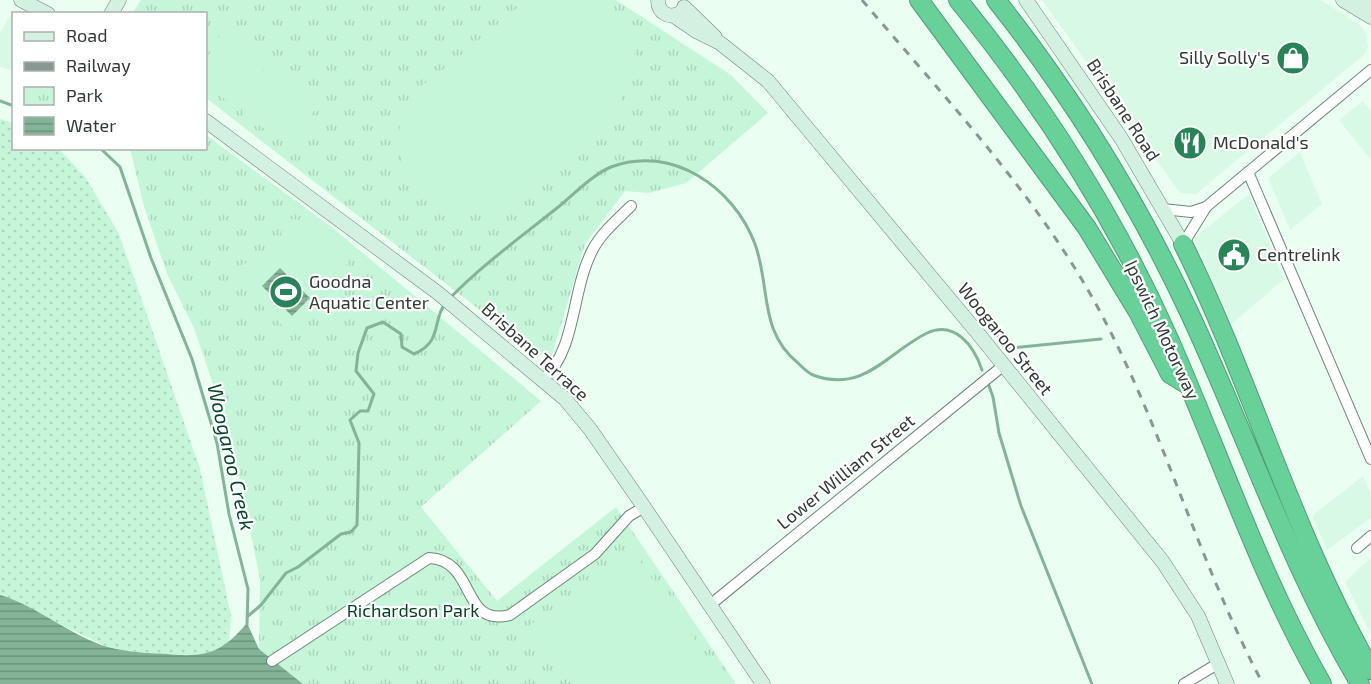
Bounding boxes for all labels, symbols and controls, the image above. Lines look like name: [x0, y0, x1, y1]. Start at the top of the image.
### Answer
legend: [12, 12, 207, 150]
text: Road: [66, 24, 107, 46]
shop icon: Silly Solly's: [1275, 40, 1311, 76]
place label: Silly Solly's: [1179, 46, 1270, 68]
text: Railway: [66, 54, 131, 76]
street label: Brisbane Road: [1083, 54, 1165, 165]
text: Park: [66, 84, 103, 106]
text: Water: [66, 114, 116, 136]
restaurant icon: McDonald's: [1172, 125, 1208, 161]
place label: McDonald's: [1213, 131, 1309, 153]
public building icon: Centrelink: [1216, 237, 1252, 273]
place label: Centrelink: [1257, 243, 1340, 265]
street label: Ipswich Motorway: [1121, 256, 1205, 403]
place label: Goodna Aquatic Center: [309, 270, 429, 313]
sports icon: Goodna Aquatic Center: [268, 274, 304, 310]
street label: Woogaroo Street: [954, 278, 1058, 399]
street label: Brisbane Terrace: [478, 297, 594, 405]
water label: Woogaroo Creek: [203, 381, 261, 532]
street label: Lower William Street: [772, 409, 919, 534]
park label: Richardson Park: [347, 599, 479, 621]

